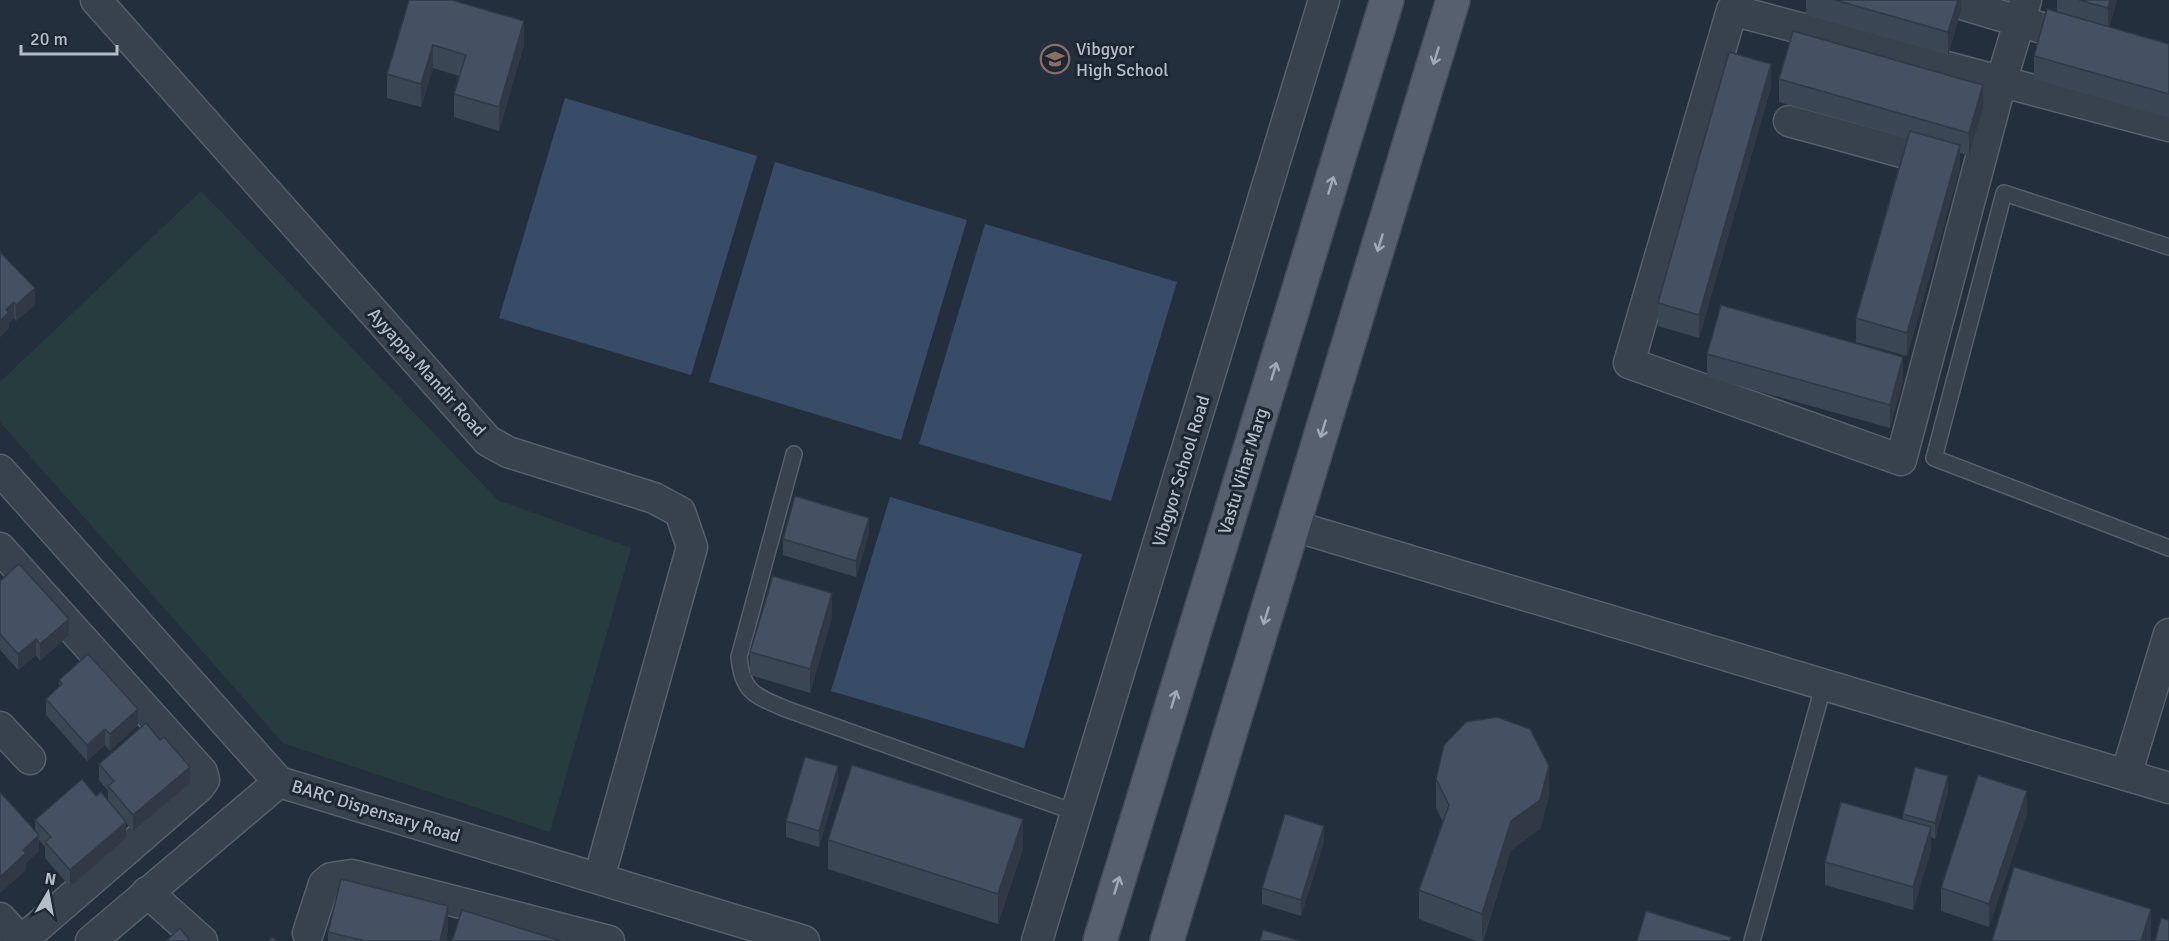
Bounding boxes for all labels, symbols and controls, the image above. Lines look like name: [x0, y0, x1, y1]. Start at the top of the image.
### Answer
scale bar: [21, 18, 117, 56]
text: 20 m: [30, 28, 68, 50]
place label: Vibgyor High School: [1076, 38, 1169, 81]
school or university icon: Vibgyor High School: [1039, 43, 1071, 75]
one-way arrow: [1430, 46, 1441, 65]
one-way arrow: [1326, 176, 1337, 195]
one-way arrow: [1374, 233, 1385, 252]
street label: Ayyappa Mandir Road: [363, 303, 491, 441]
one-way arrow: [1269, 362, 1280, 381]
street label: Vibgyor School Road: [1148, 393, 1214, 549]
street label: Vastu Vihar Marg: [1213, 405, 1273, 537]
one-way arrow: [1317, 419, 1328, 438]
one-way arrow: [1260, 606, 1271, 625]
one-way arrow: [1169, 689, 1180, 708]
street label: BARC Dispensary Road: [289, 775, 463, 847]
north arrow: [18, 863, 78, 923]
text: N: [43, 868, 58, 890]
one-way arrow: [1112, 876, 1123, 895]

